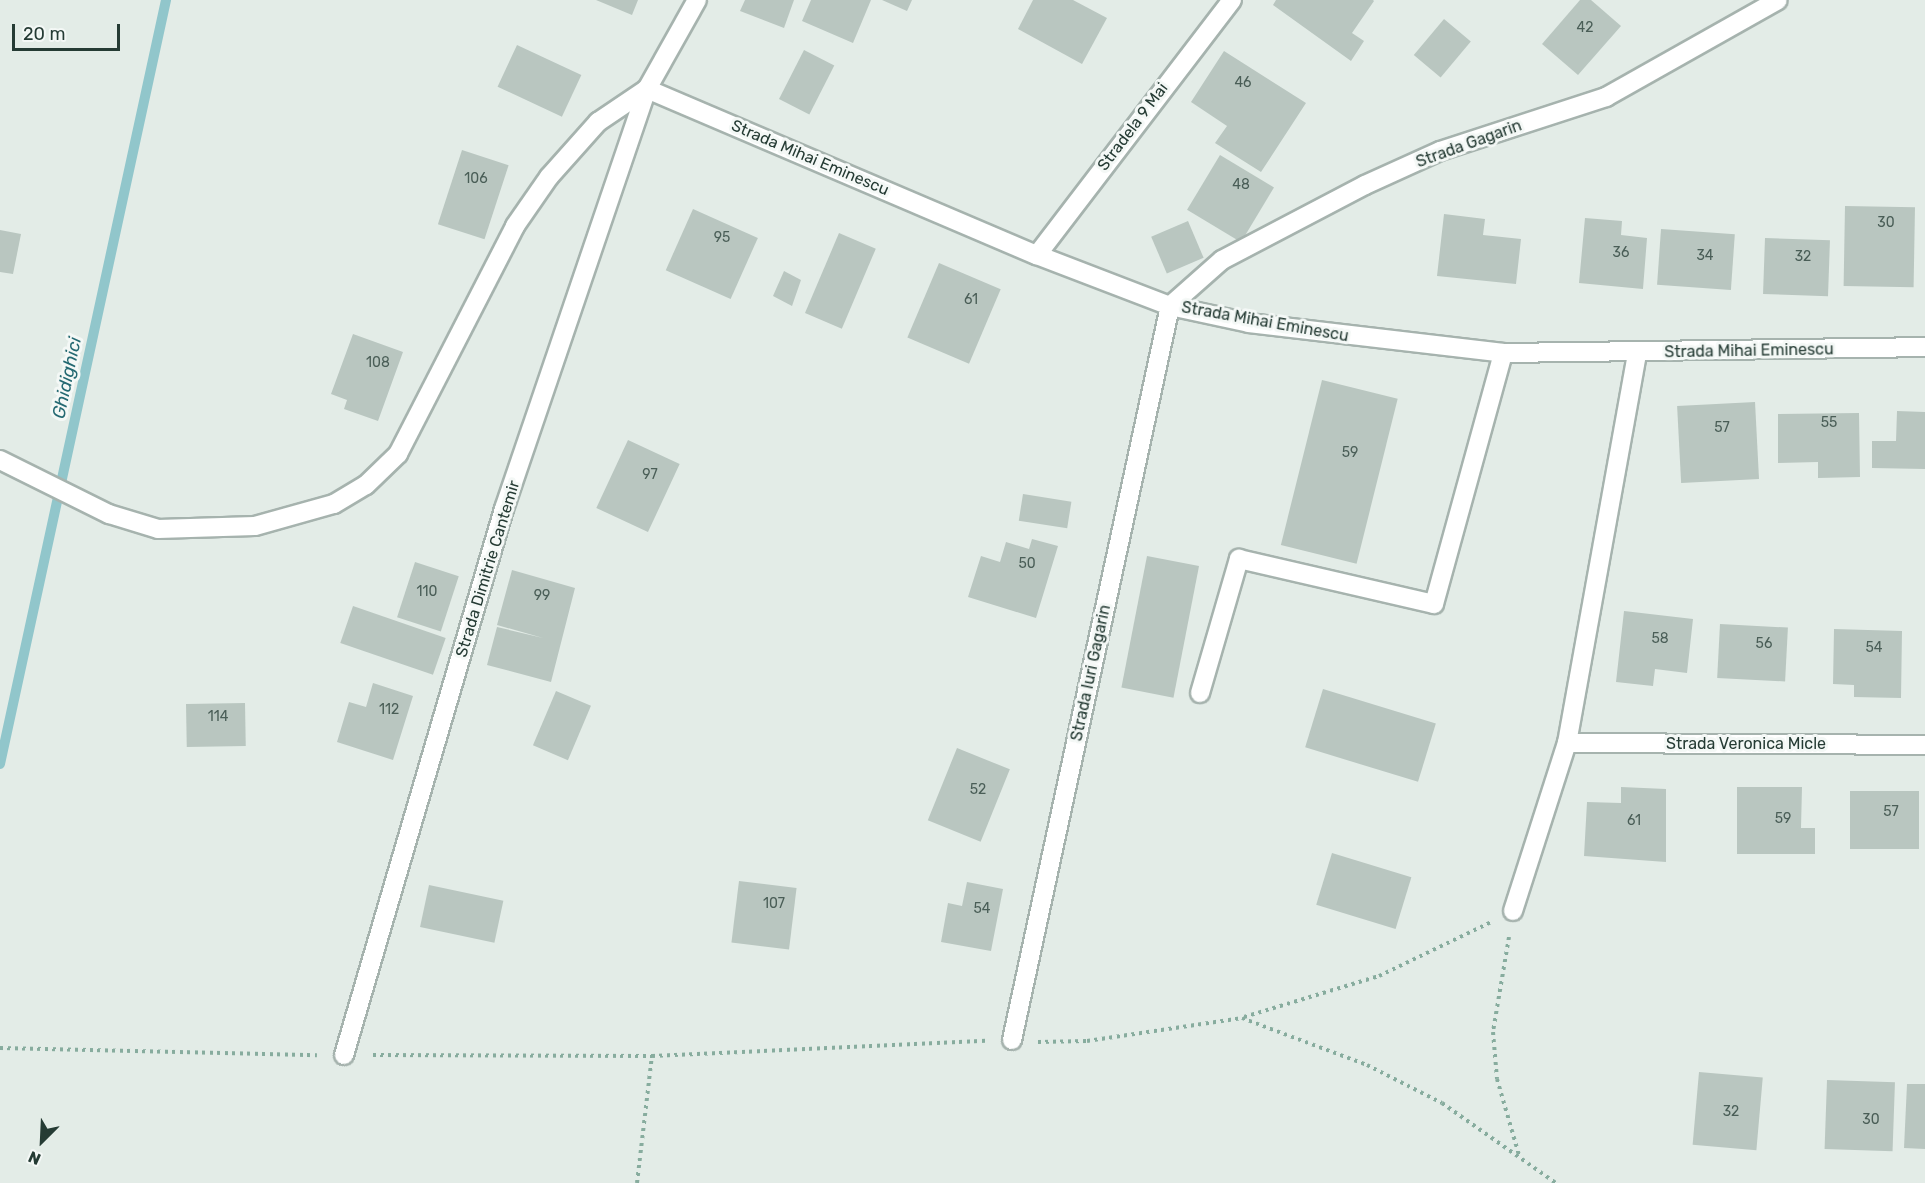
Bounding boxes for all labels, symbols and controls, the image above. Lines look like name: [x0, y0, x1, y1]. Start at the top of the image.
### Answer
scale bar: [15, 12, 123, 50]
house number: 42: [1577, 20, 1593, 36]
text: 20 m: [23, 23, 65, 45]
house number: 46: [1234, 75, 1252, 91]
street label: Stradela 9 Mai: [1094, 79, 1172, 175]
street label: Strada Mihai Eminescu: [728, 116, 892, 200]
street label: Strada Gagarin: [1414, 116, 1524, 172]
house number: 106: [464, 171, 488, 187]
house number: 48: [1232, 177, 1250, 193]
house number: 30: [1877, 215, 1895, 231]
house number: 95: [714, 230, 730, 246]
house number: 36: [1613, 245, 1629, 261]
house number: 34: [1696, 248, 1714, 264]
house number: 32: [1795, 249, 1811, 265]
house number: 61: [964, 292, 978, 308]
street label: Strada Mihai Eminescu: [1180, 298, 1350, 346]
water label: Ghidighici: [48, 335, 86, 421]
street label: Strada Mihai Eminescu: [1664, 340, 1834, 362]
house number: 108: [366, 355, 390, 371]
house number: 55: [1821, 415, 1837, 431]
house number: 57: [1714, 420, 1730, 436]
house number: 59: [1342, 445, 1358, 461]
house number: 97: [642, 467, 658, 483]
street label: Strada Dimitrie Cantemir: [452, 478, 524, 660]
house number: 50: [1018, 556, 1036, 572]
house number: 110: [417, 584, 437, 600]
house number: 99: [534, 588, 550, 604]
street label: Strada Iuri Gagarin: [1067, 603, 1115, 743]
house number: 58: [1651, 631, 1669, 647]
house number: 56: [1756, 636, 1772, 652]
house number: 54: [1865, 640, 1883, 656]
house number: 112: [379, 702, 399, 718]
house number: 114: [208, 709, 228, 725]
street label: Strada Veronica Micle: [1666, 734, 1826, 754]
house number: 52: [970, 782, 986, 798]
house number: 57: [1883, 804, 1899, 820]
house number: 59: [1775, 811, 1791, 827]
house number: 61: [1627, 813, 1641, 829]
house number: 107: [763, 896, 785, 912]
house number: 54: [973, 901, 991, 917]
house number: 32: [1723, 1104, 1739, 1120]
north arrow: [12, 1111, 72, 1171]
house number: 30: [1862, 1112, 1880, 1128]
text: N: [25, 1147, 44, 1169]

